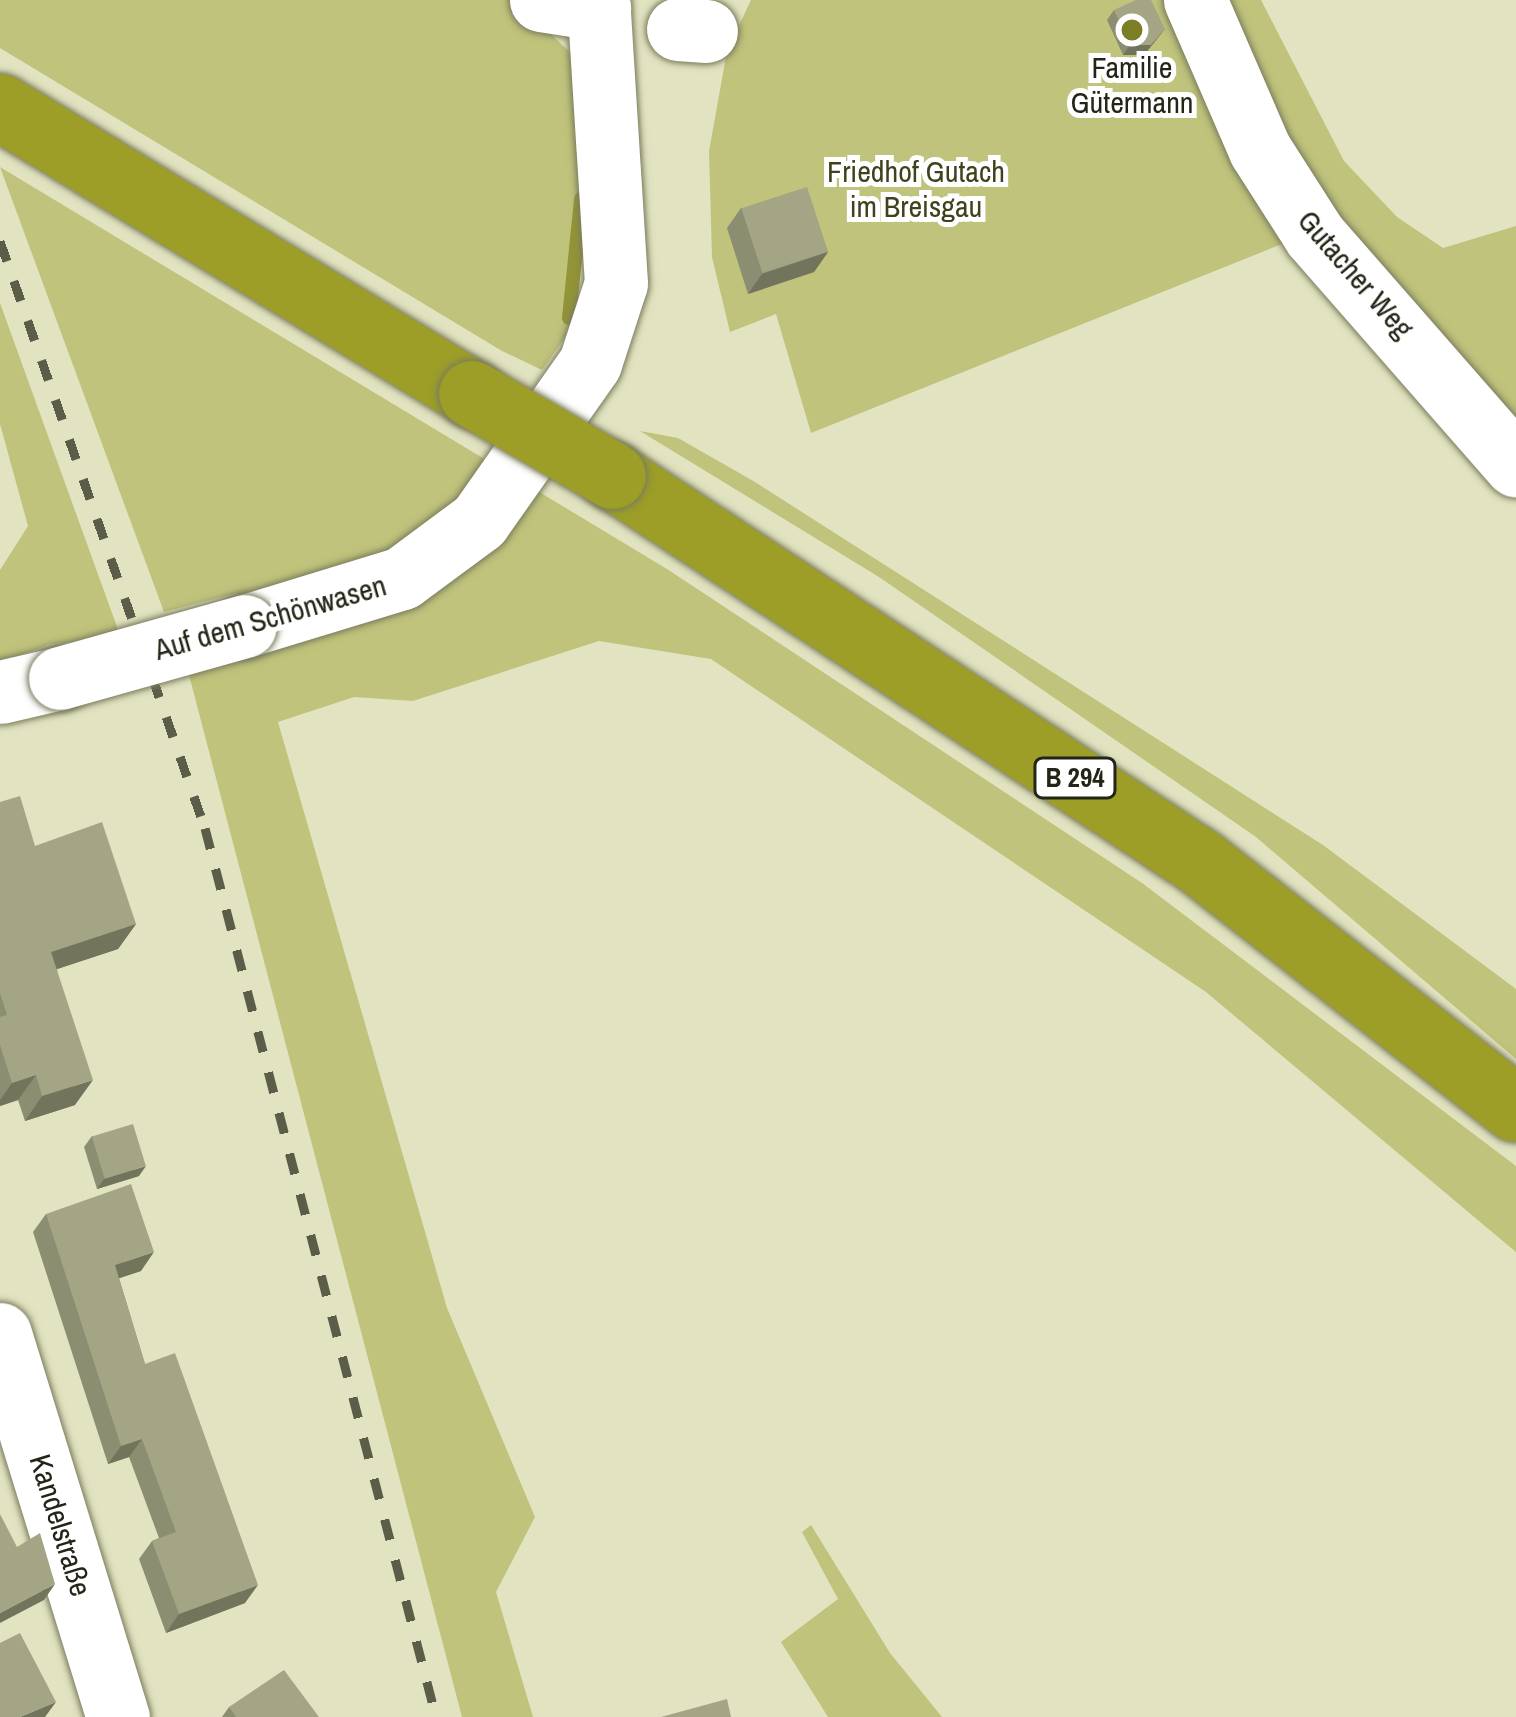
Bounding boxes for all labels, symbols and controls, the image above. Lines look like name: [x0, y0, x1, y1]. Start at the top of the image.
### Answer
marker: Familie Gütermann: [1119, 17, 1145, 43]
place label: Familie Gütermann: [1070, 49, 1194, 119]
park label: Friedhof Gutach im Breisgau: [827, 153, 1005, 224]
street label: Gutacher Weg: [1291, 202, 1421, 346]
street label: Auf dem Schönwasen: [150, 567, 390, 667]
road number: B 294: [1033, 757, 1117, 799]
street label: Kandelstraße: [22, 1450, 100, 1600]

